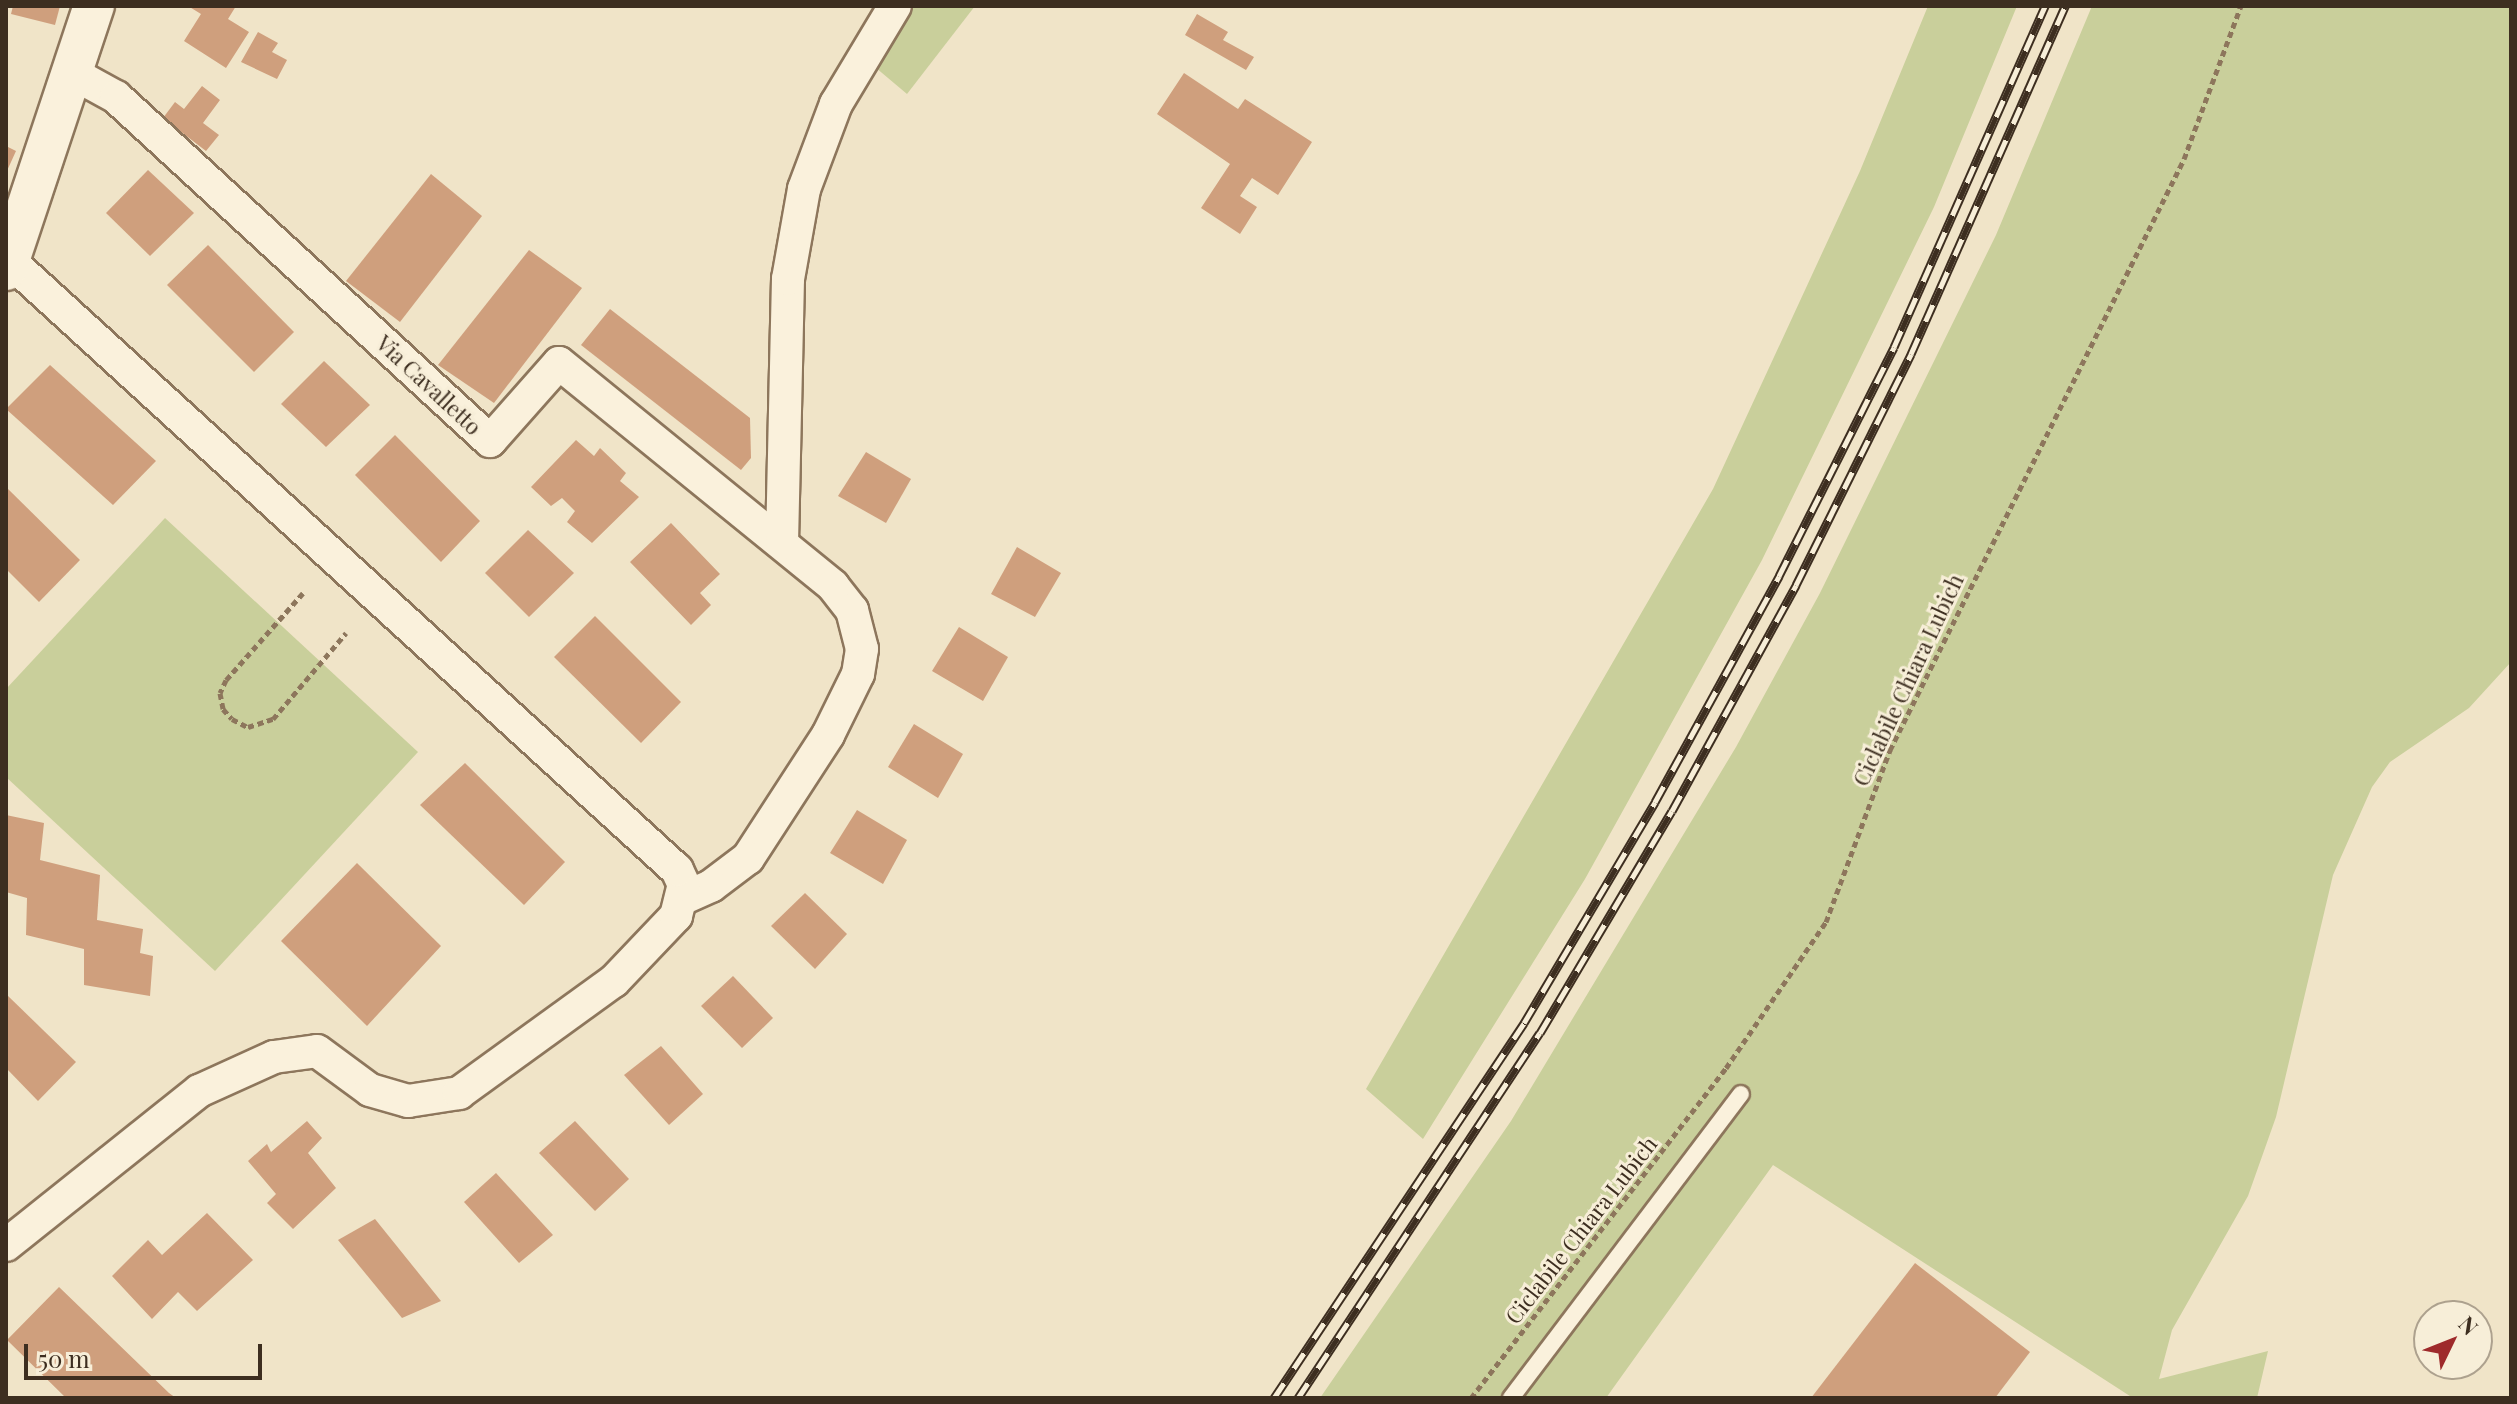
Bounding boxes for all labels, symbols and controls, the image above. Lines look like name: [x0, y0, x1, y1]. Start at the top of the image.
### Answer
street label: Via Cavalletto: [371, 330, 487, 440]
street label: Ciclabile Chiara Lubich: [1847, 570, 1969, 790]
street label: Ciclabile Chiara Lubich: [1500, 1131, 1662, 1329]
north arrow: [2413, 1300, 2493, 1380]
text: N: [2453, 1309, 2485, 1341]
scale bar: [28, 1328, 266, 1378]
text: 50 m: [38, 1342, 90, 1374]

